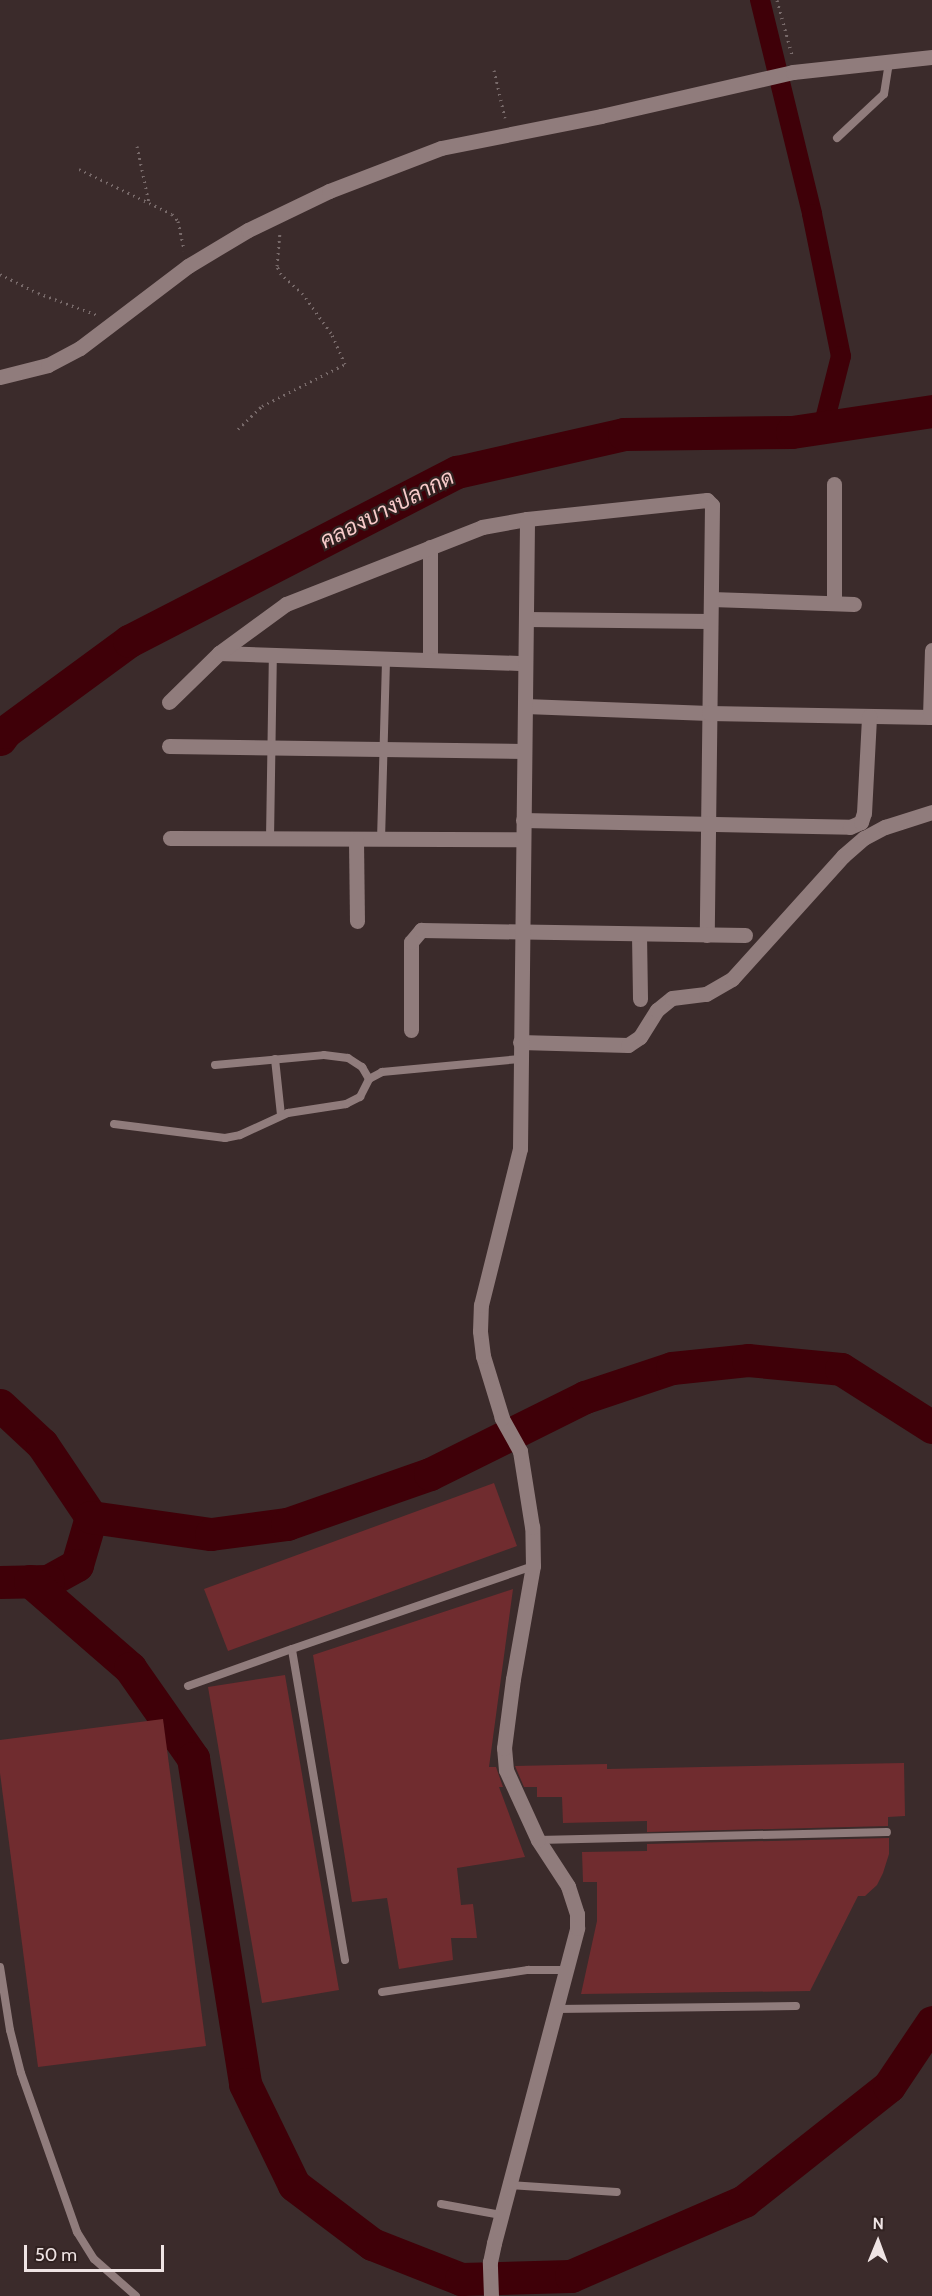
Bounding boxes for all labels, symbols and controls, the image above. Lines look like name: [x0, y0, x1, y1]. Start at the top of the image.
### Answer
water label: คลองบางปลากด: [315, 464, 459, 554]
north arrow: [848, 2212, 908, 2272]
text: N: [873, 2214, 884, 2233]
scale bar: [27, 2233, 166, 2271]
text: 50 m: [35, 2244, 77, 2266]

